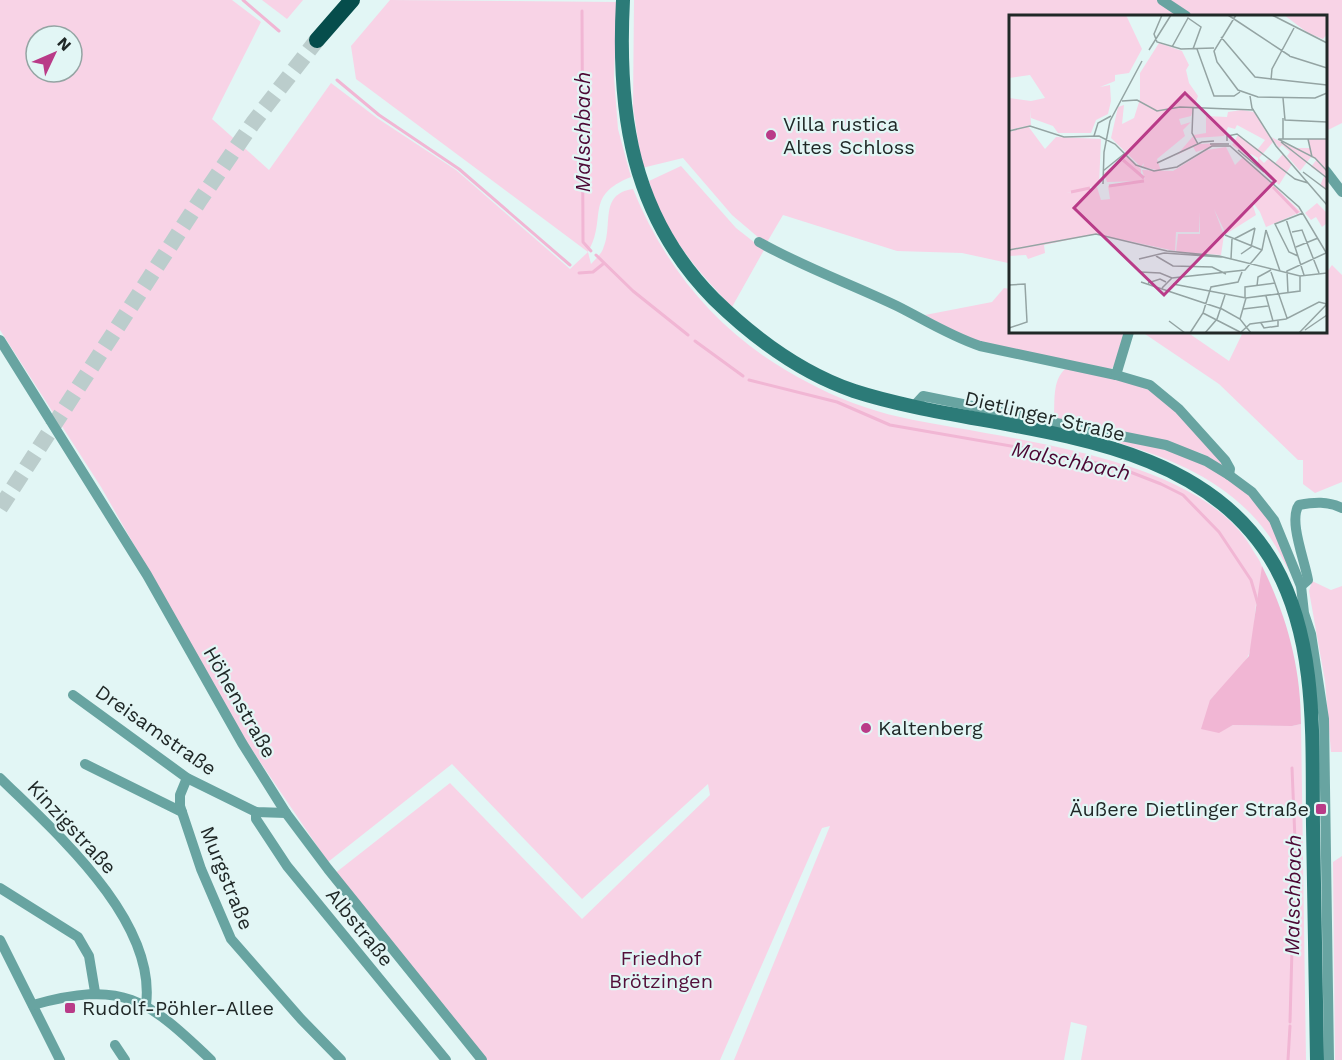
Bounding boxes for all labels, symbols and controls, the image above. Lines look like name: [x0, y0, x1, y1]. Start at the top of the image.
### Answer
inset map: [1009, 15, 1327, 333]
north arrow: [24, 24, 84, 84]
text: N: [53, 33, 75, 55]
water label: Malschbach: [570, 72, 595, 192]
place label: Villa rustica Altes Schloss: [783, 112, 915, 159]
marker: Villa rustica Altes Schloss: [764, 128, 778, 142]
street label: Dietlinger Straße: [962, 386, 1128, 446]
water label: Malschbach: [1009, 436, 1133, 485]
street label: Höhenstraße: [198, 642, 282, 762]
street label: Dreisamstraße: [91, 679, 221, 781]
place label: Kaltenberg: [878, 716, 983, 740]
marker: Kaltenberg: [859, 721, 873, 735]
street label: Kinzigstraße: [22, 775, 122, 879]
place label: Äußere Dietlinger Straße: [1070, 797, 1309, 821]
marker: Äußere Dietlinger Straße: [1314, 802, 1328, 816]
street label: Murgstraße: [195, 823, 259, 933]
water label: Malschbach: [1279, 834, 1306, 956]
street label: Albstraße: [321, 883, 399, 971]
park label: Friedhof Brötzingen: [609, 946, 713, 993]
place label: Rudolf-Pöhler-Allee: [82, 996, 274, 1020]
marker: Rudolf-Pöhler-Allee: [63, 1001, 77, 1015]

